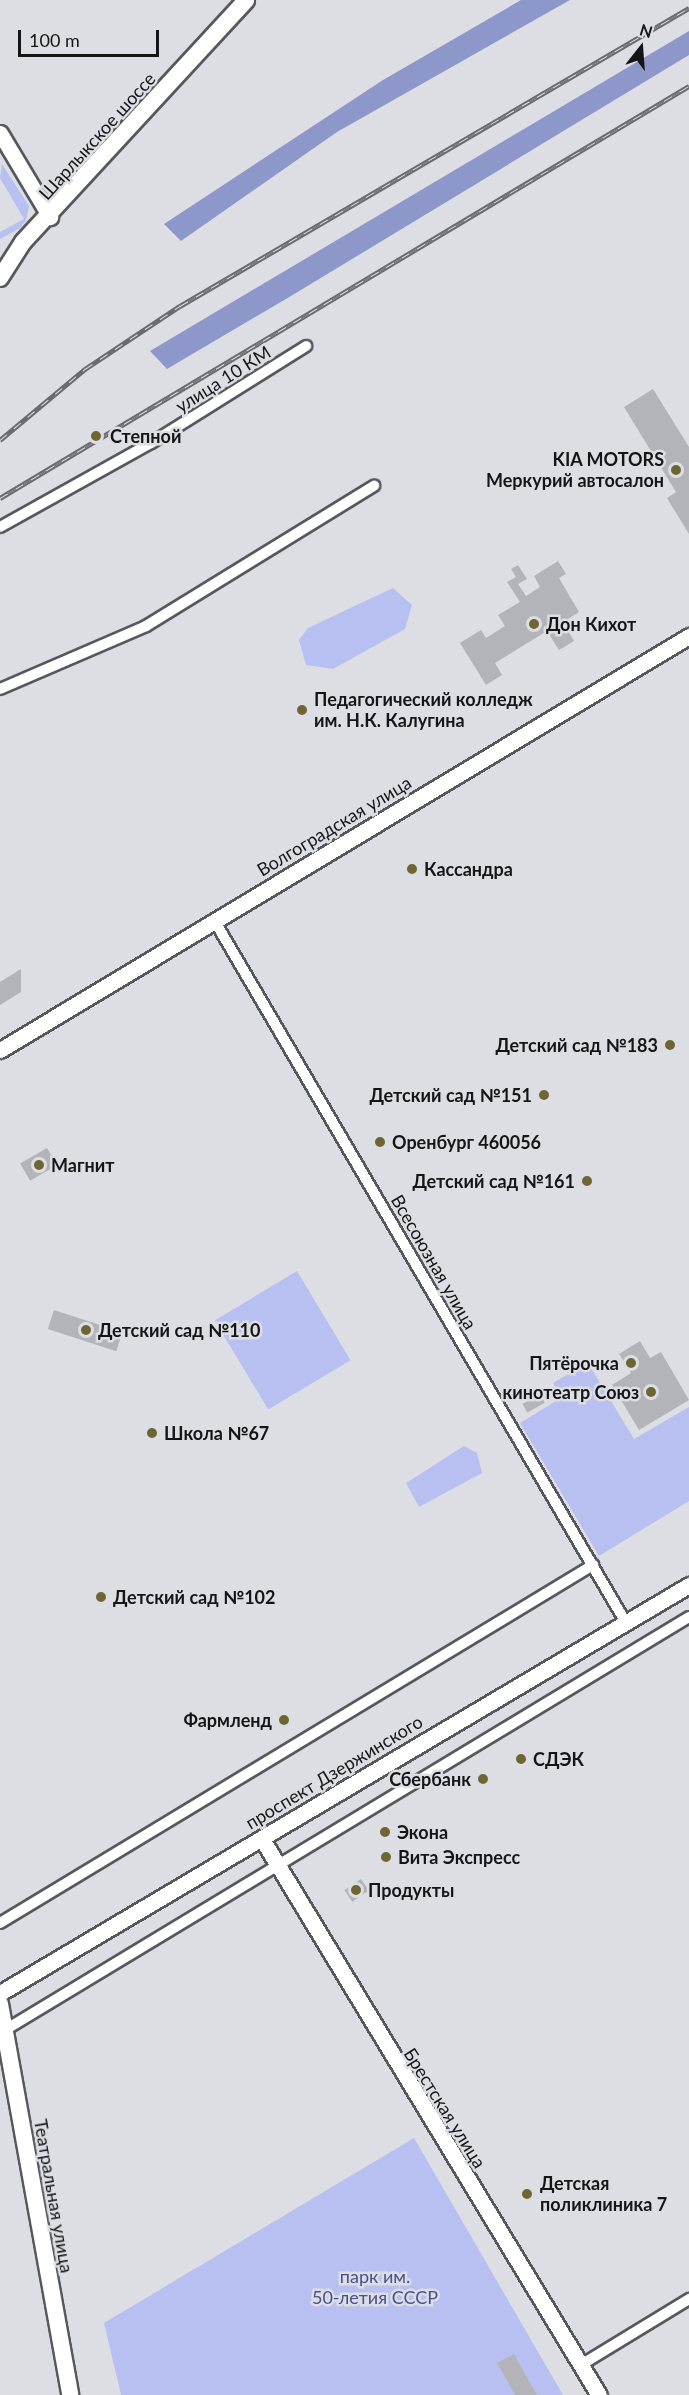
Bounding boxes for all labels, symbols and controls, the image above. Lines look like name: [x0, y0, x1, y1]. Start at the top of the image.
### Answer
scale bar: [21, 18, 162, 56]
north arrow: [611, 18, 671, 78]
text: N: [638, 19, 655, 41]
text: 100 m: [29, 29, 80, 51]
street label: Шарлыкское шоссе: [34, 68, 160, 204]
street label: улица 10 КМ: [171, 341, 275, 417]
place label: Степной: [110, 425, 181, 447]
marker: Степной: [87, 427, 105, 445]
place label: KIA MOTORS Меркурий автосалон: [486, 449, 664, 492]
marker: KIA MOTORS Меркурий автосалон: [669, 463, 683, 477]
place label: Дон Кихот: [546, 613, 636, 635]
marker: Дон Кихот: [527, 617, 541, 631]
place label: Педагогический колледж им. Н.К. Калугина: [314, 689, 533, 732]
marker: Педагогический колледж им. Н.К. Калугина: [295, 703, 309, 717]
street label: Волгоградская улица: [253, 771, 415, 881]
place label: Кассандра: [424, 858, 513, 880]
marker: Кассандра: [405, 862, 419, 876]
place label: Детский сад №183: [495, 1034, 658, 1056]
marker: Детский сад №183: [663, 1038, 677, 1052]
place label: Детский сад №151: [369, 1084, 532, 1106]
marker: Детский сад №151: [537, 1088, 551, 1102]
place label: Оренбург 460056: [392, 1131, 541, 1153]
marker: Оренбург 460056: [373, 1135, 387, 1149]
place label: Магнит: [51, 1154, 114, 1176]
marker: Магнит: [32, 1158, 46, 1172]
place label: Детский сад №161: [412, 1170, 575, 1192]
marker: Детский сад №161: [580, 1174, 594, 1188]
street label: Всесоюзная улица: [387, 1191, 481, 1333]
place label: Детский сад №110: [98, 1319, 261, 1341]
marker: Детский сад №110: [79, 1323, 93, 1337]
place label: Пятёрочка: [529, 1352, 619, 1374]
marker: Пятёрочка: [624, 1356, 638, 1370]
place label: кинотеатр Союз: [503, 1381, 639, 1403]
marker: кинотеатр Союз: [644, 1385, 658, 1399]
place label: Школа №67: [164, 1422, 269, 1444]
marker: Школа №67: [145, 1426, 159, 1440]
place label: Детский сад №102: [113, 1586, 276, 1608]
marker: Детский сад №102: [94, 1590, 108, 1604]
place label: Фармленд: [183, 1709, 272, 1731]
street label: проспект Дзержинского: [242, 1711, 426, 1833]
marker: Фармленд: [277, 1713, 291, 1727]
place label: СДЭК: [533, 1748, 584, 1770]
marker: СДЭК: [514, 1752, 528, 1766]
place label: Сбербанк: [389, 1768, 471, 1790]
marker: Сбербанк: [476, 1772, 490, 1786]
place label: Экона: [397, 1821, 448, 1843]
marker: Экона: [378, 1825, 392, 1839]
place label: Вита Экспресс: [398, 1846, 520, 1868]
marker: Вита Экспресс: [379, 1850, 393, 1864]
place label: Продукты: [368, 1879, 454, 1901]
marker: Продукты: [349, 1883, 363, 1897]
street label: Брестская улица: [399, 2044, 491, 2172]
street label: Театральная улица: [30, 2117, 78, 2275]
place label: Детская поликлиника 7: [540, 2173, 667, 2216]
marker: Детская поликлиника 7: [518, 2185, 536, 2203]
park label: парк им. 50-летия СССР: [312, 2266, 438, 2308]

